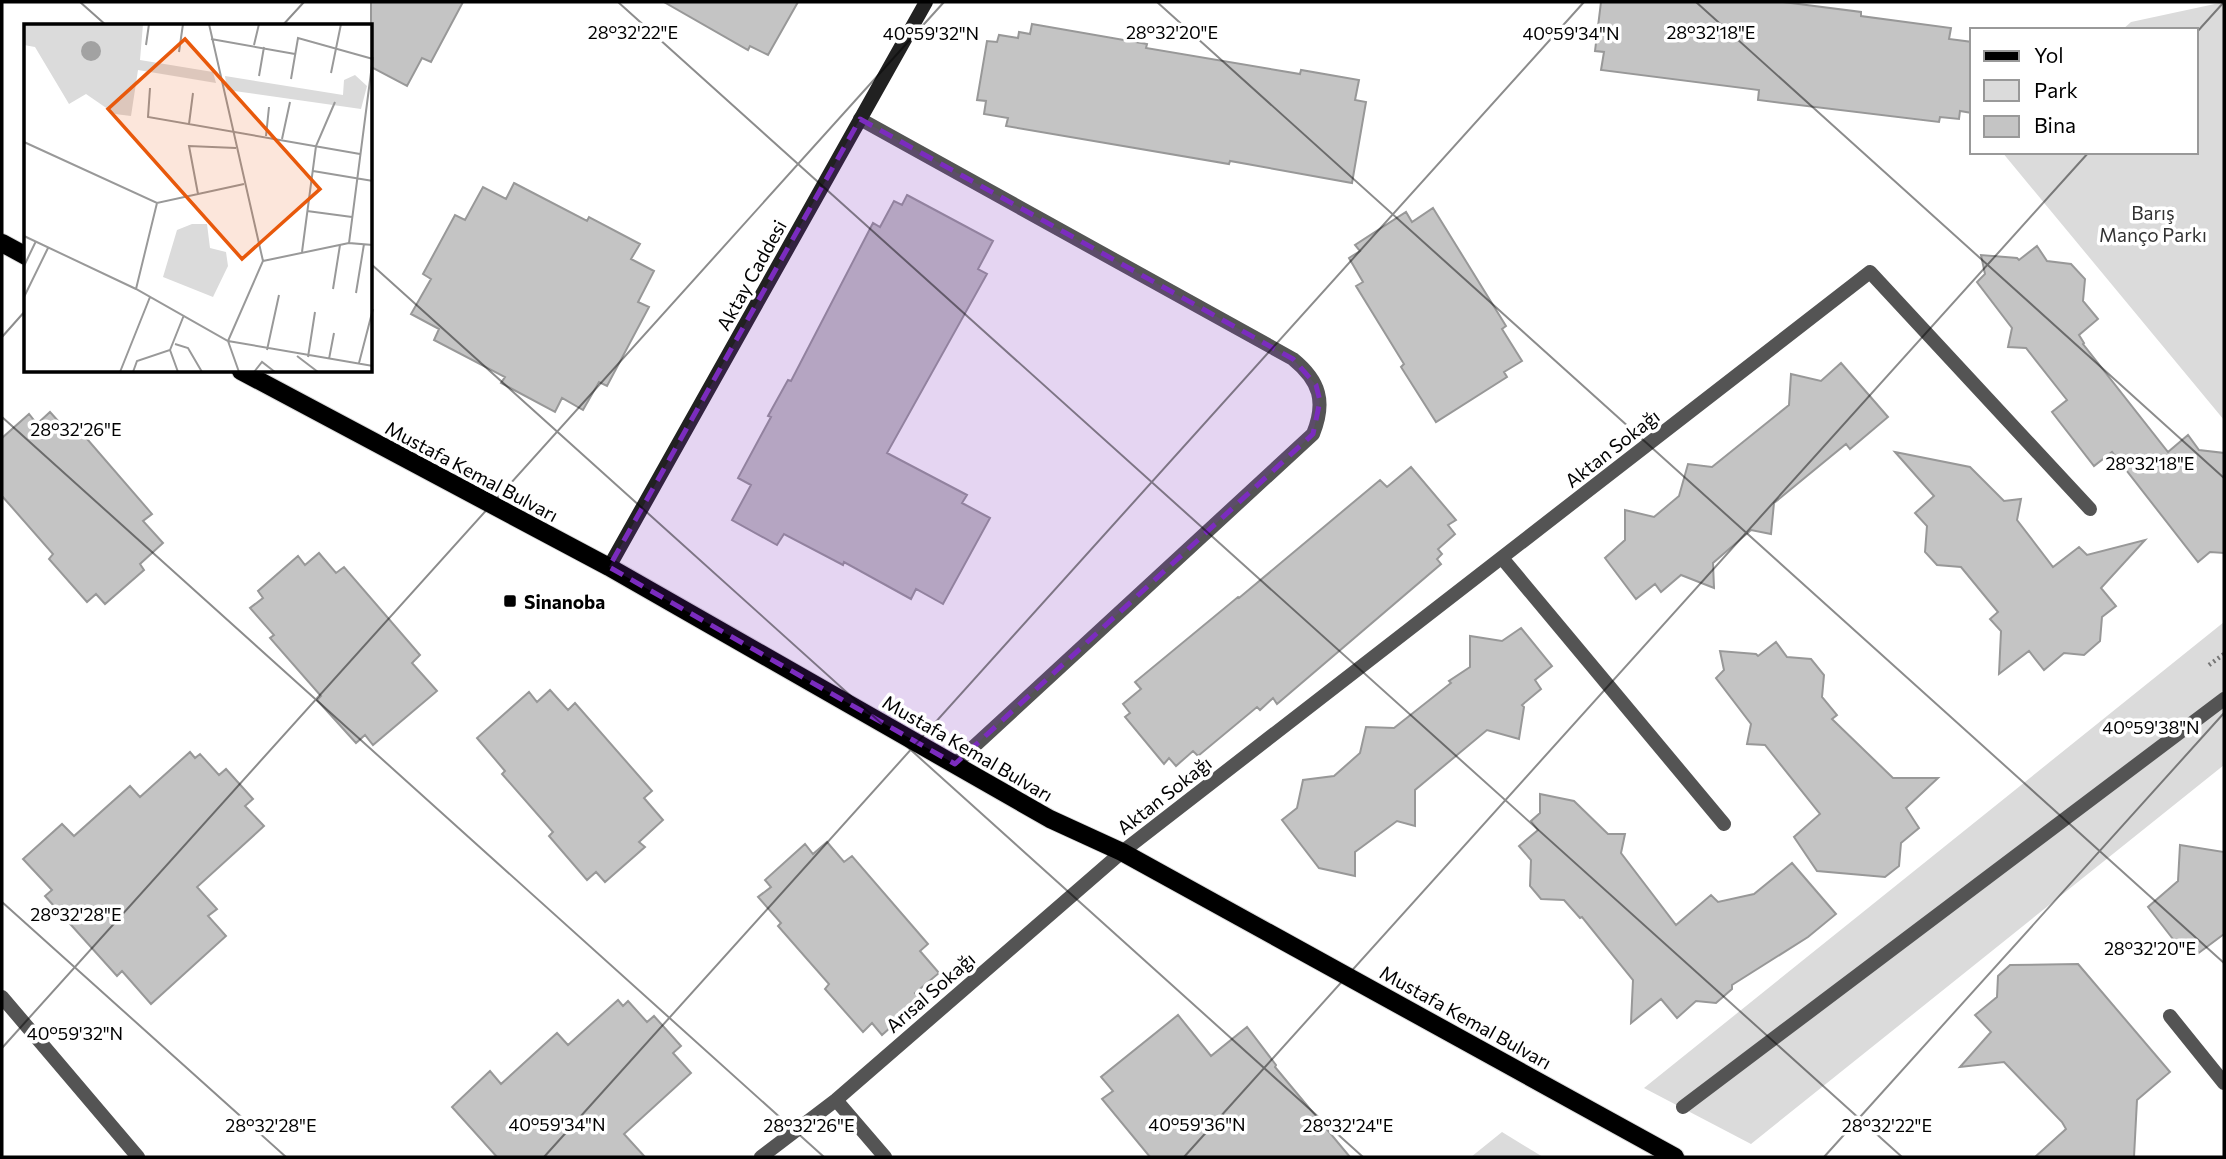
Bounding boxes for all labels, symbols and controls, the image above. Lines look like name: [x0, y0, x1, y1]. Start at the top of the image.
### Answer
text: 28°32'22"E: [588, 21, 678, 43]
text: 28°32'20"E: [1126, 21, 1218, 43]
text: 28°32'18"E: [1666, 21, 1756, 43]
text: 40°59'32"N: [883, 22, 979, 44]
text: 40°59'34"N: [1522, 22, 1620, 44]
inset map: [24, 24, 373, 373]
legend: [1970, 28, 2198, 154]
text: Yol: [2034, 42, 2064, 67]
text: Park: [2034, 77, 2078, 102]
text: Bina: [2034, 112, 2076, 137]
park label: Barış Manço Parkı: [2099, 201, 2207, 246]
street label: Aktay Caddesi: [711, 216, 791, 334]
street label: Aktan Sokağı: [1560, 404, 1664, 492]
street label: Mustafa Kemal Bulvarı: [382, 416, 562, 526]
text: 28°32'26"E: [30, 418, 122, 440]
text: 28°32'18"E: [2105, 452, 2195, 474]
place label: Sinanoba: [524, 590, 605, 613]
marker: Sinanoba: [502, 593, 518, 609]
street label: Mustafa Kemal Bulvarı: [879, 690, 1057, 806]
text: 40°59'38"N: [2102, 716, 2200, 738]
street label: Aktan Sokağı: [1112, 751, 1216, 839]
text: 28°32'28"E: [30, 903, 122, 925]
text: 28°32'20"E: [2104, 937, 2196, 959]
street label: Arısal Sokağı: [881, 947, 979, 1037]
street label: Mustafa Kemal Bulvarı: [1376, 960, 1556, 1074]
text: 40°59'32"N: [27, 1022, 123, 1044]
text: 40°59'34"N: [508, 1113, 606, 1135]
text: 40°59'36"N: [1148, 1113, 1246, 1135]
text: 28°32'28"E: [225, 1114, 317, 1136]
text: 28°32'26"E: [763, 1114, 855, 1136]
text: 28°32'24"E: [1303, 1114, 1393, 1136]
text: 28°32'22"E: [1842, 1114, 1932, 1136]

